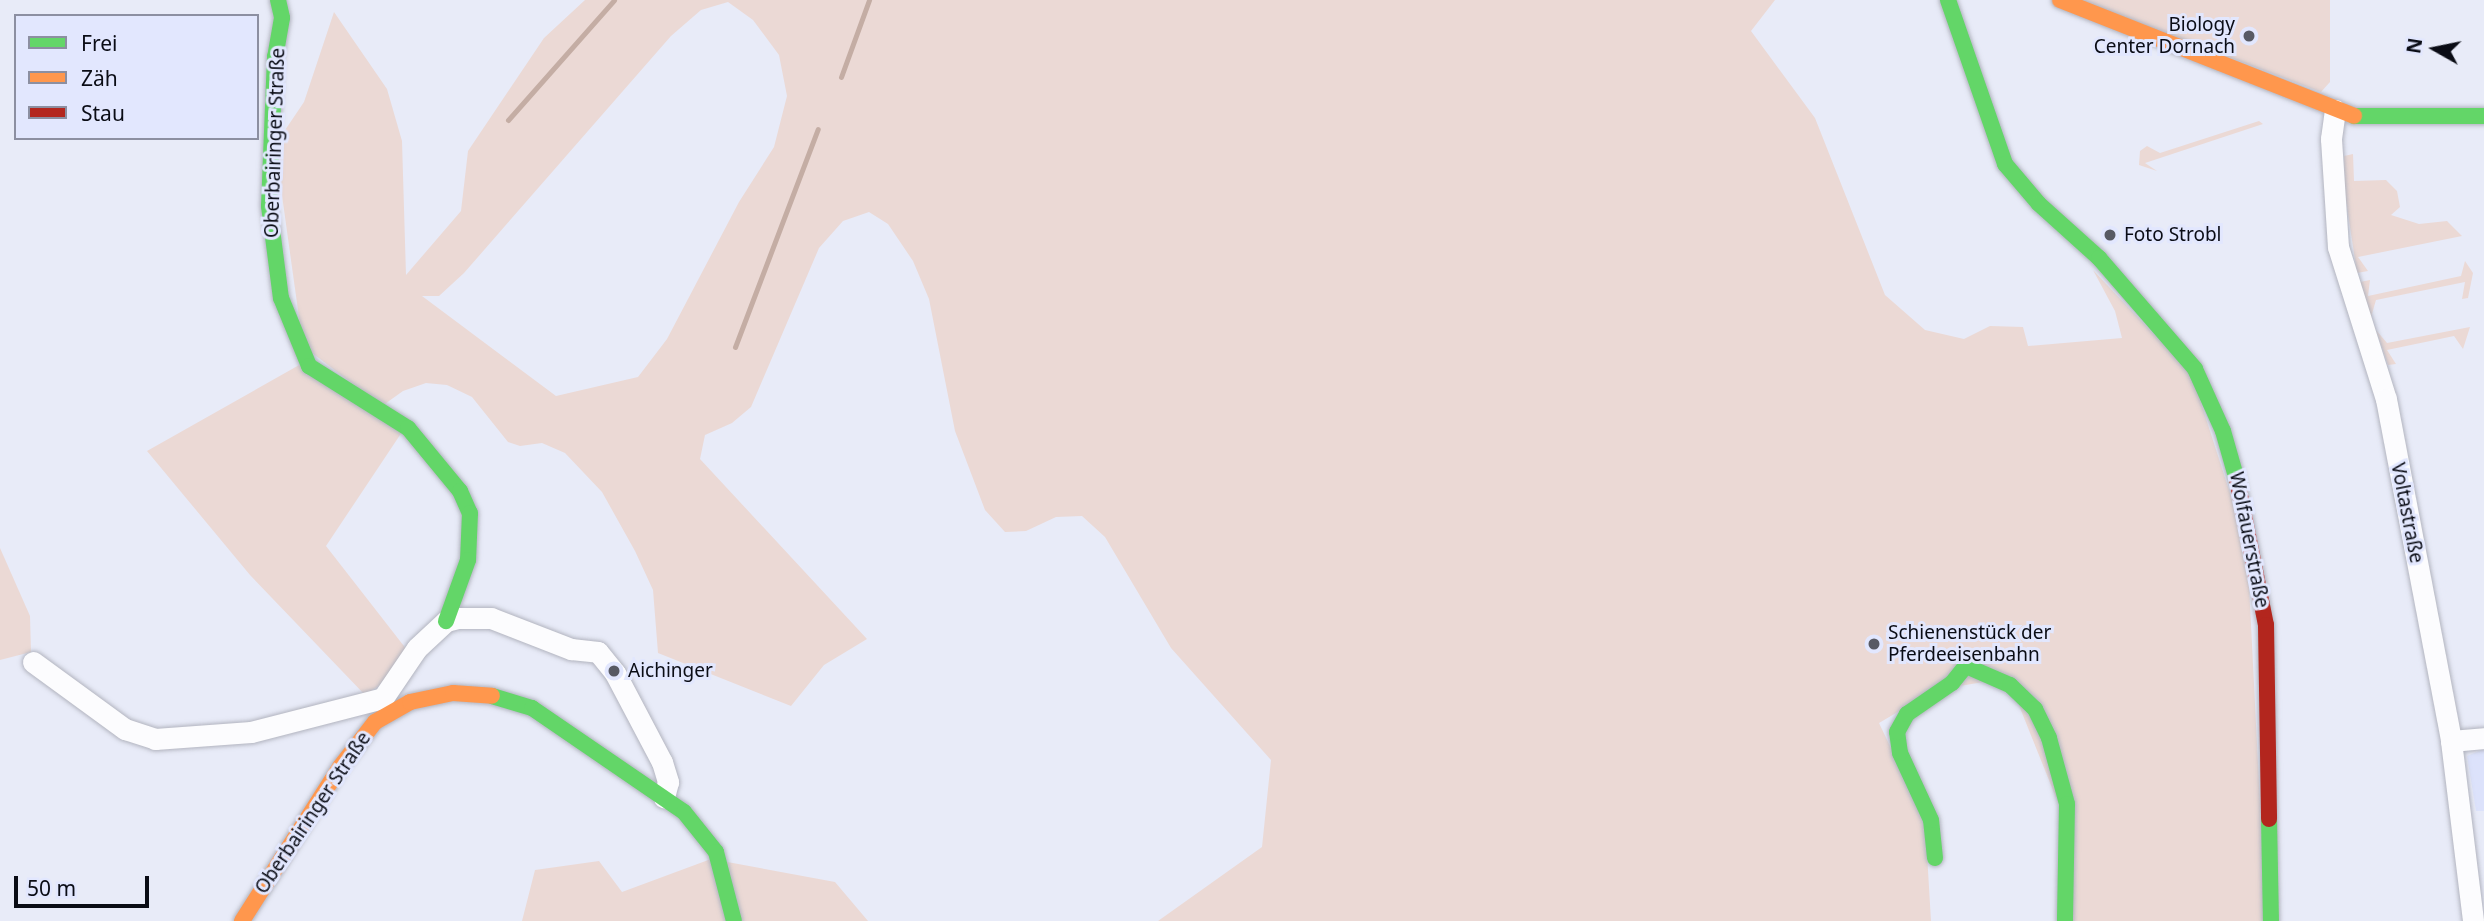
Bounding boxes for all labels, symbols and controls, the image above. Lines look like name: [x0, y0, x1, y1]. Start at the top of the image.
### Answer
legend: [14, 14, 259, 140]
place label: Biology Center Dornach: [2094, 14, 2235, 58]
north arrow: [2400, 14, 2470, 84]
marker: Biology Center Dornach: [2241, 28, 2257, 44]
text: Frei: [81, 29, 117, 57]
text: N: [2400, 36, 2428, 55]
street label: Oberbairinger Straße: [260, 48, 290, 238]
text: Zäh: [81, 64, 118, 92]
text: Stau: [81, 99, 125, 127]
place label: Foto Strobl: [2124, 224, 2221, 246]
marker: Foto Strobl: [2102, 227, 2118, 243]
street label: Voltastraße: [2386, 461, 2428, 565]
street label: Wolfauerstraße: [2225, 470, 2273, 610]
place label: Schienenstück der Pferdeeisenbahn: [1888, 622, 2051, 666]
marker: Schienenstück der Pferdeeisenbahn: [1866, 636, 1882, 652]
place label: Aichinger: [628, 660, 713, 682]
marker: Aichinger: [606, 663, 622, 679]
street label: Oberbairinger Straße: [250, 728, 376, 898]
scale bar: [18, 862, 152, 906]
text: 50 m: [27, 874, 76, 902]

